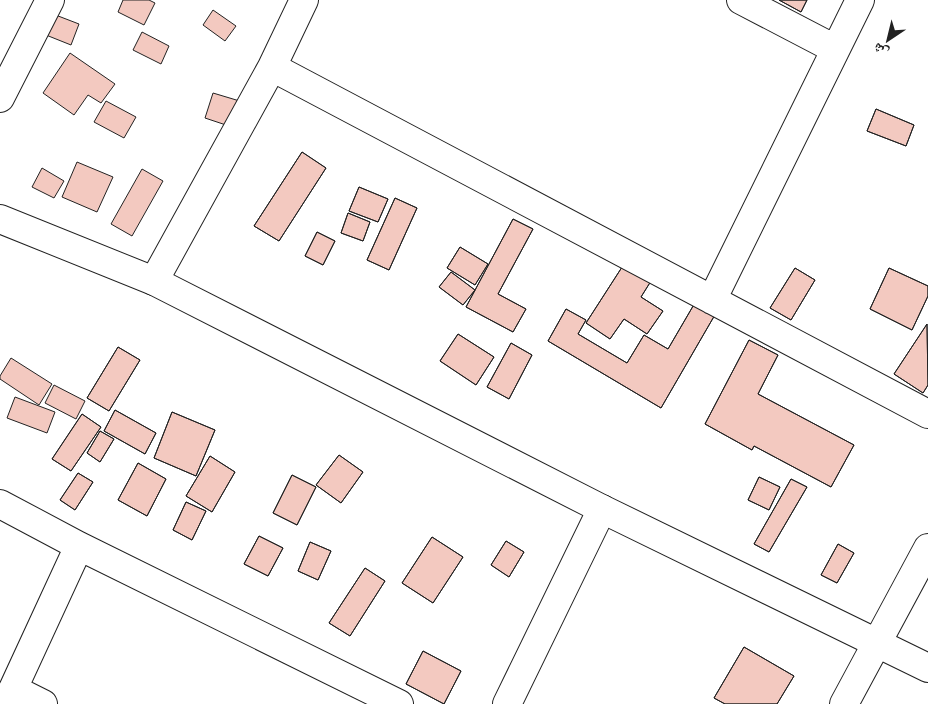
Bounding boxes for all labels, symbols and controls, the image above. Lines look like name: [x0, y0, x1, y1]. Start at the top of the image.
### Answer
north arrow: [863, 15, 913, 65]
text: ش: [870, 39, 892, 61]

